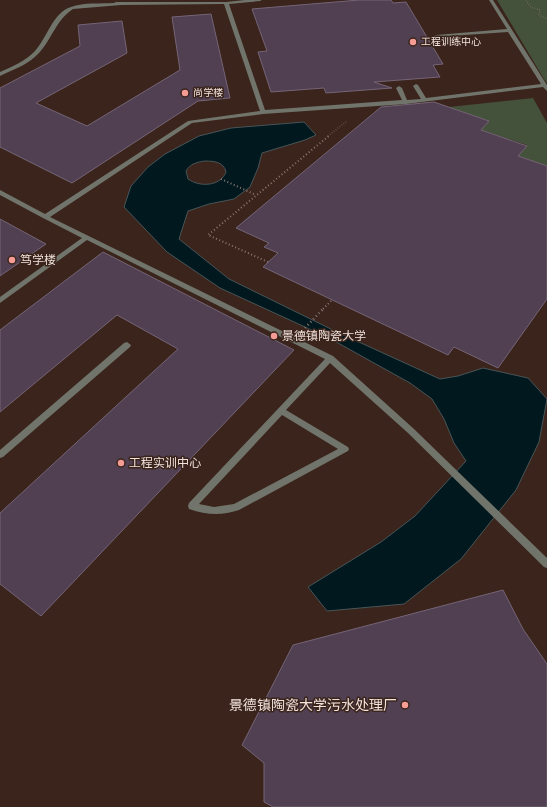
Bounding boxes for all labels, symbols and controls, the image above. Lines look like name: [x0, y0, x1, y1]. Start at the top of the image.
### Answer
place label: 工程训练中心: [421, 36, 481, 48]
marker: 工程训练中心: [408, 37, 418, 47]
place label: 尚学楼: [193, 87, 223, 99]
marker: 尚学楼: [180, 88, 190, 98]
place label: 笃学楼: [20, 253, 56, 267]
marker: 笃学楼: [7, 255, 17, 265]
place label: 景德镇陶瓷大学: [282, 329, 366, 343]
marker: 景德镇陶瓷大学: [269, 331, 279, 341]
place label: 工程实训中心: [129, 456, 201, 470]
marker: 工程实训中心: [116, 458, 126, 468]
place label: 景德镇陶瓷大学污水处理厂: [229, 697, 397, 714]
marker: 景德镇陶瓷大学污水处理厂: [400, 700, 410, 710]

